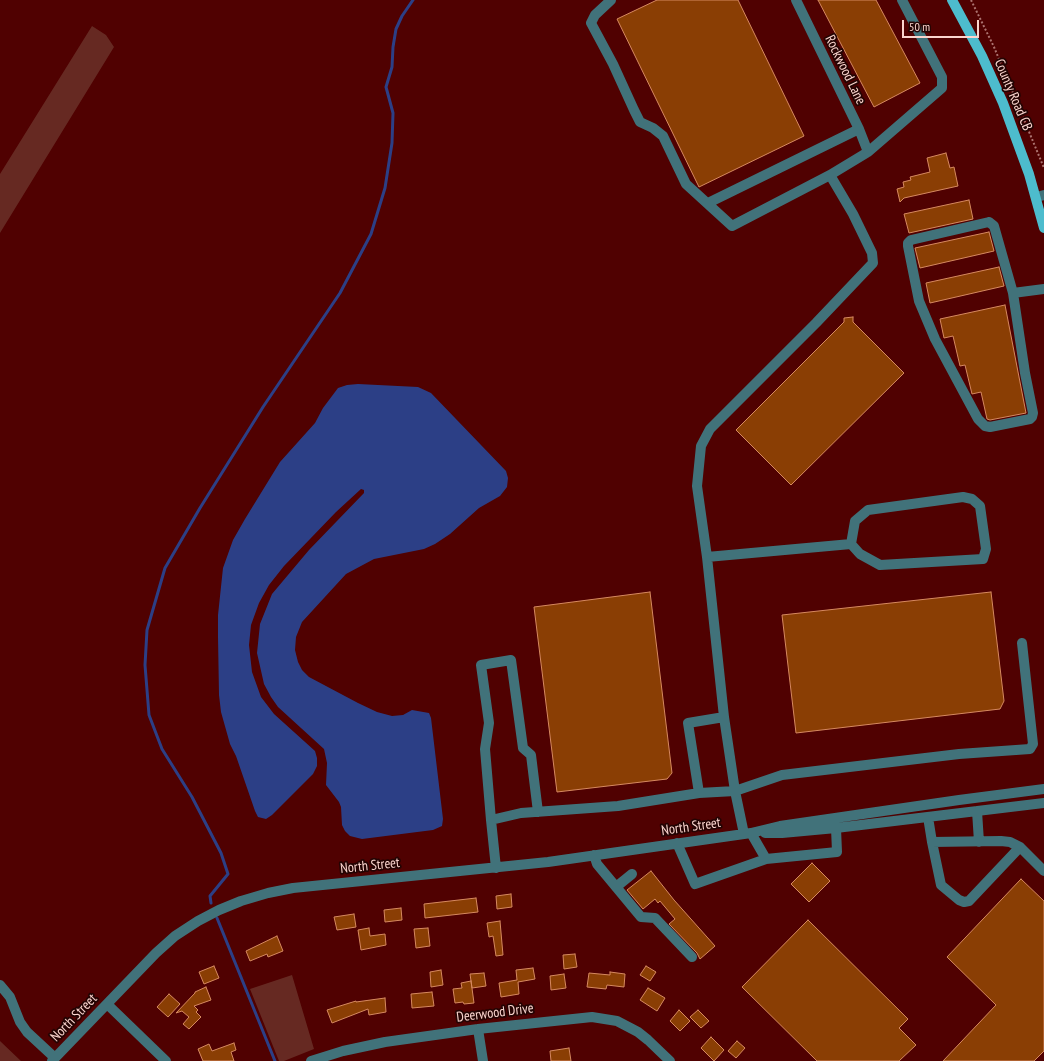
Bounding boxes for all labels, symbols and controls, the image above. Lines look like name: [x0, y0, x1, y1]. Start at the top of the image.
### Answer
scale bar: [904, 12, 981, 38]
text: 50 m: [909, 19, 930, 34]
street label: Rockwood Lane: [821, 33, 869, 107]
street label: County Road CB: [990, 57, 1036, 133]
street label: North Street: [660, 815, 722, 839]
street label: North Street: [339, 855, 401, 877]
street label: North Street: [47, 991, 101, 1045]
street label: Deerwood Drive: [456, 1000, 534, 1026]

